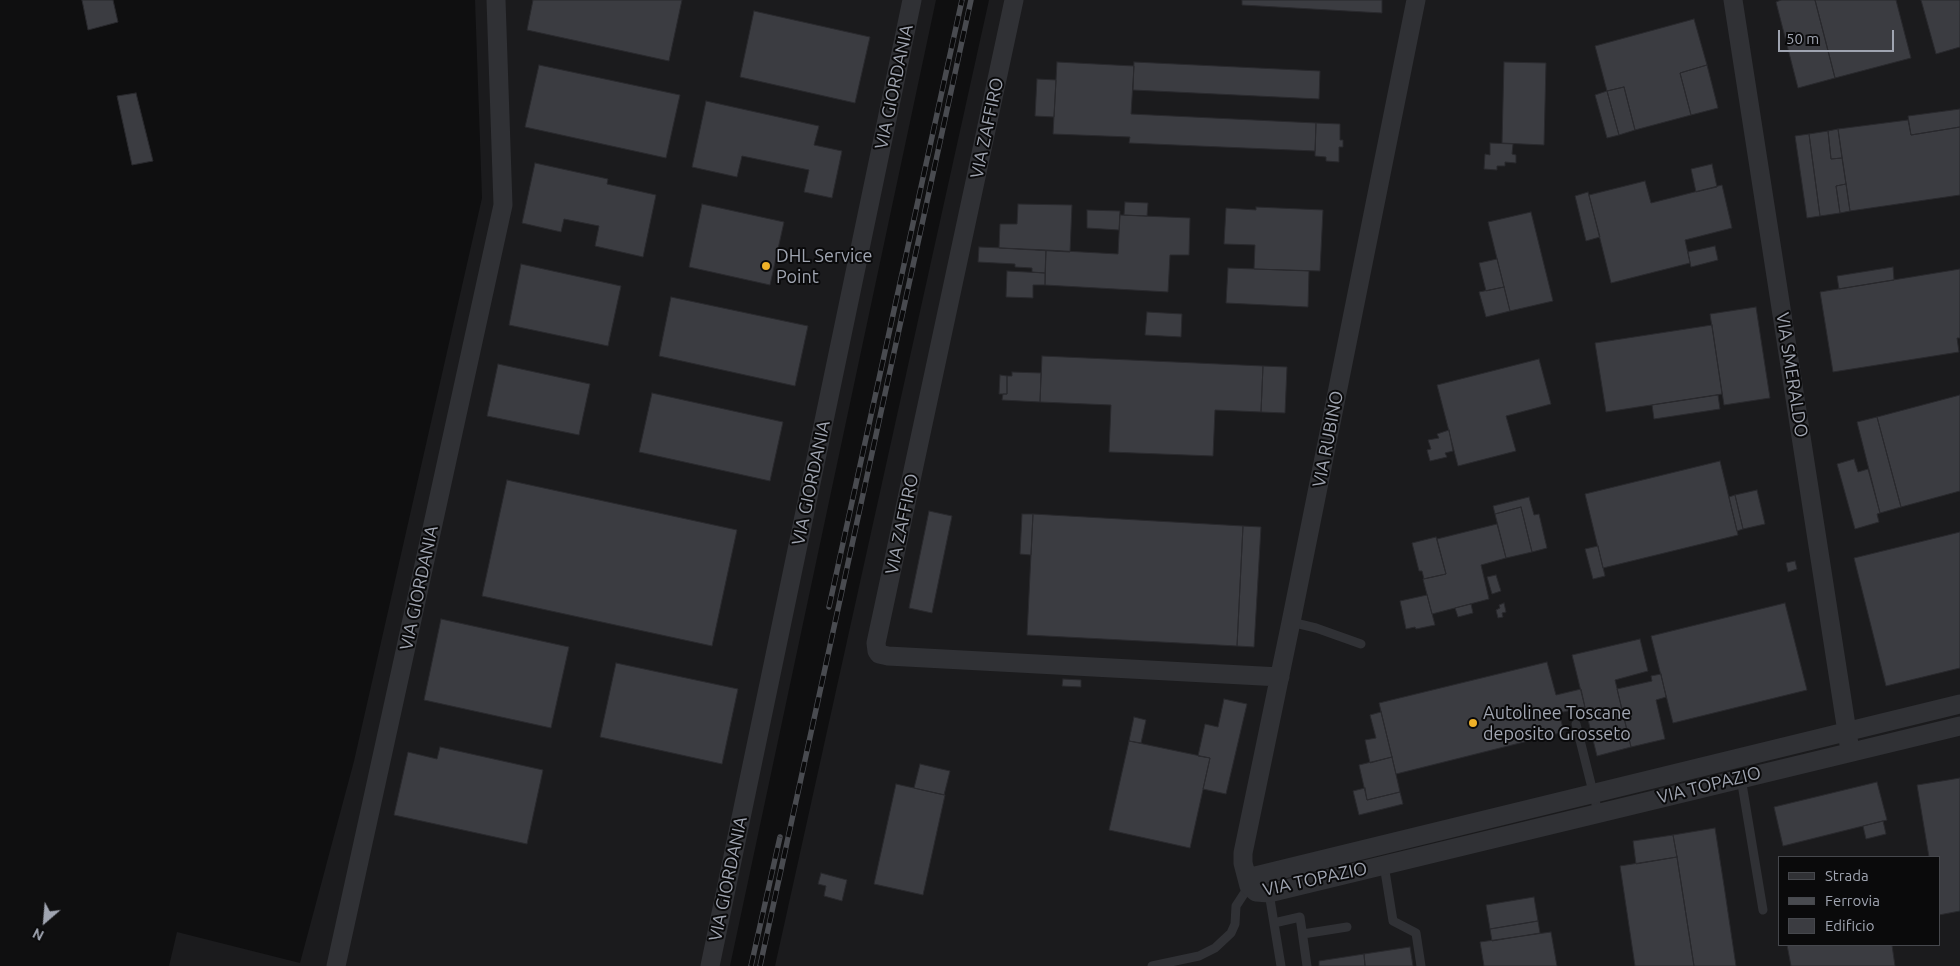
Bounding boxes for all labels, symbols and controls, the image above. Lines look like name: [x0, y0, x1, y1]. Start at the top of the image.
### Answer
scale bar: [1780, 20, 1896, 52]
street label: VIA GIORDANIA: [870, 23, 918, 151]
text: 50 m: [1786, 30, 1819, 47]
street label: VIA ZAFFIRO: [966, 75, 1008, 181]
place label: DHL Service Point: [776, 245, 873, 288]
marker: DHL Service Point: [760, 260, 772, 272]
street label: VIA SMERALDO: [1771, 311, 1813, 439]
street label: VIA RUBINO: [1308, 389, 1348, 489]
street label: VIA GIORDANIA: [787, 419, 835, 547]
street label: VIA ZAFFIRO: [881, 471, 923, 577]
street label: VIA GIORDANIA: [395, 524, 443, 652]
place label: Autolinee Toscane deposito Grosseto: [1483, 702, 1631, 744]
marker: Autolinee Toscane deposito Grosseto: [1467, 717, 1479, 729]
street label: VIA TOPAZIO: [1655, 762, 1763, 808]
street label: VIA GIORDANIA: [704, 815, 752, 943]
legend: [1778, 856, 1940, 946]
street label: VIA TOPAZIO: [1261, 857, 1369, 901]
text: Strada: [1825, 867, 1869, 884]
text: Ferrovia: [1825, 892, 1880, 909]
north arrow: [20, 896, 70, 946]
text: Edificio: [1825, 917, 1874, 934]
text: N: [30, 925, 46, 944]

